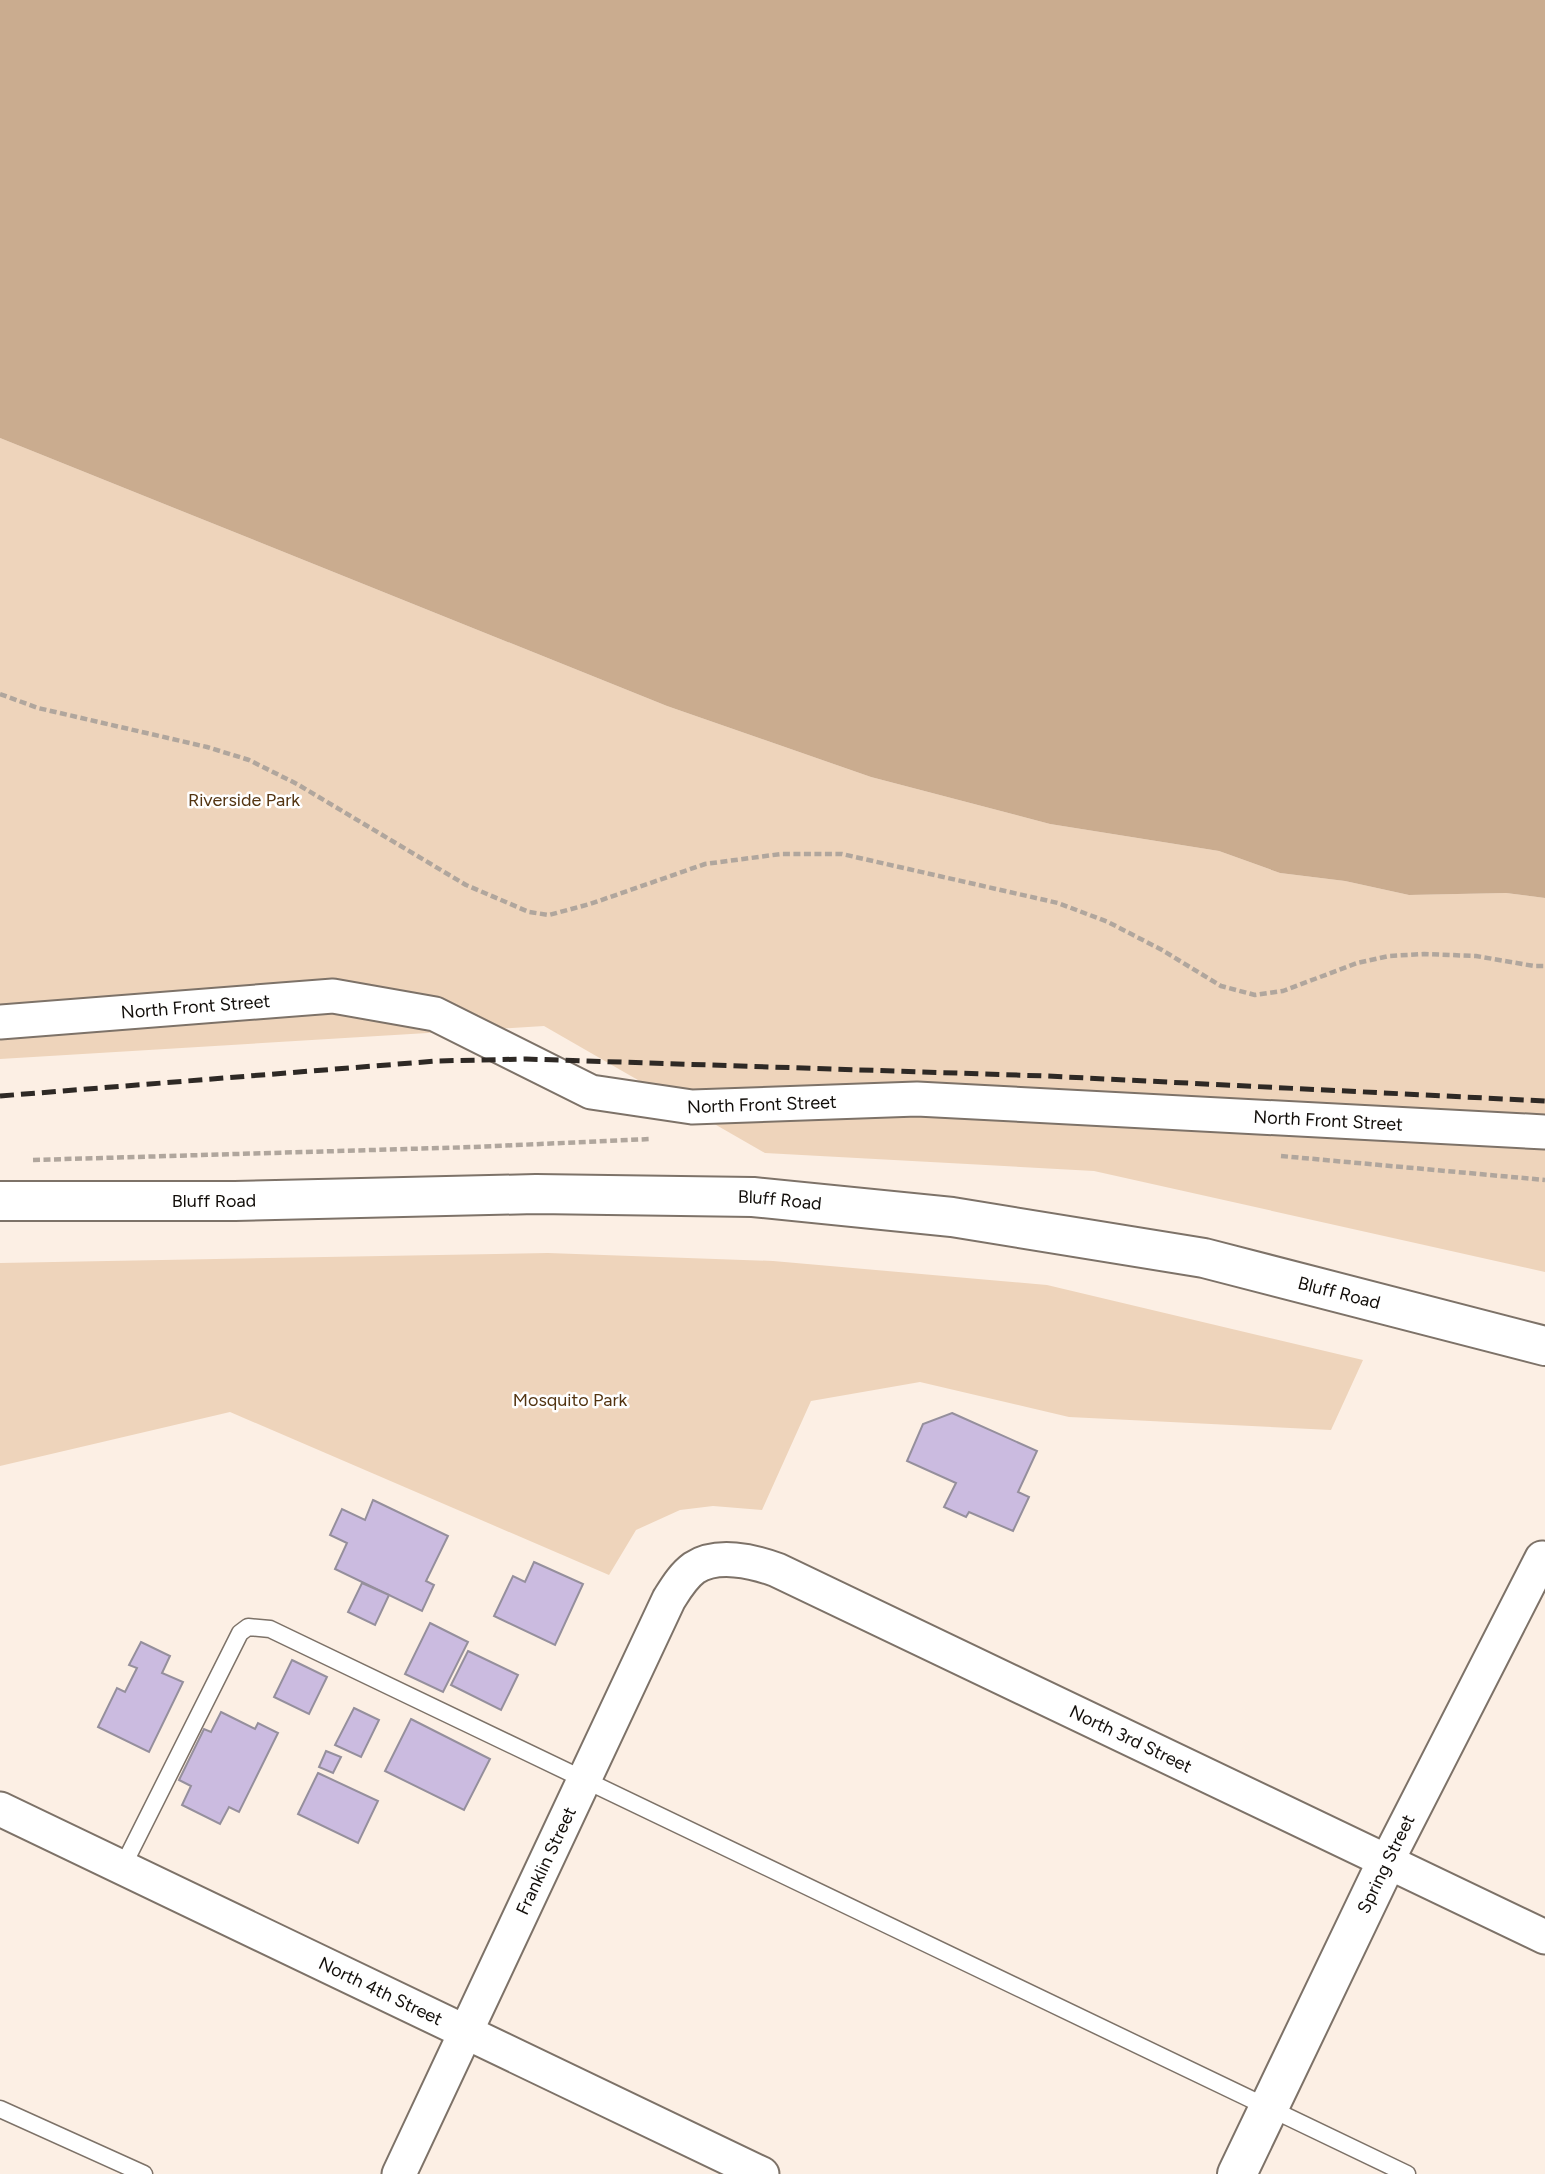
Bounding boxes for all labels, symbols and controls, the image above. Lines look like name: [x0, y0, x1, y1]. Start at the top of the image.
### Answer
park label: Riverside Park: [188, 789, 300, 811]
street label: North Front Street: [120, 990, 271, 1024]
street label: North Front Street: [687, 1091, 837, 1118]
street label: North Front Street: [1253, 1106, 1404, 1136]
street label: Bluff Road: [738, 1186, 823, 1215]
street label: Bluff Road: [172, 1190, 256, 1212]
street label: Bluff Road: [1296, 1272, 1383, 1314]
park label: Mosquito Park: [513, 1389, 628, 1411]
street label: North 3rd Street: [1066, 1700, 1196, 1778]
street label: Franklin Street: [511, 1803, 581, 1918]
street label: Spring Street: [1353, 1811, 1420, 1917]
street label: North 4th Street: [315, 1952, 446, 2030]

